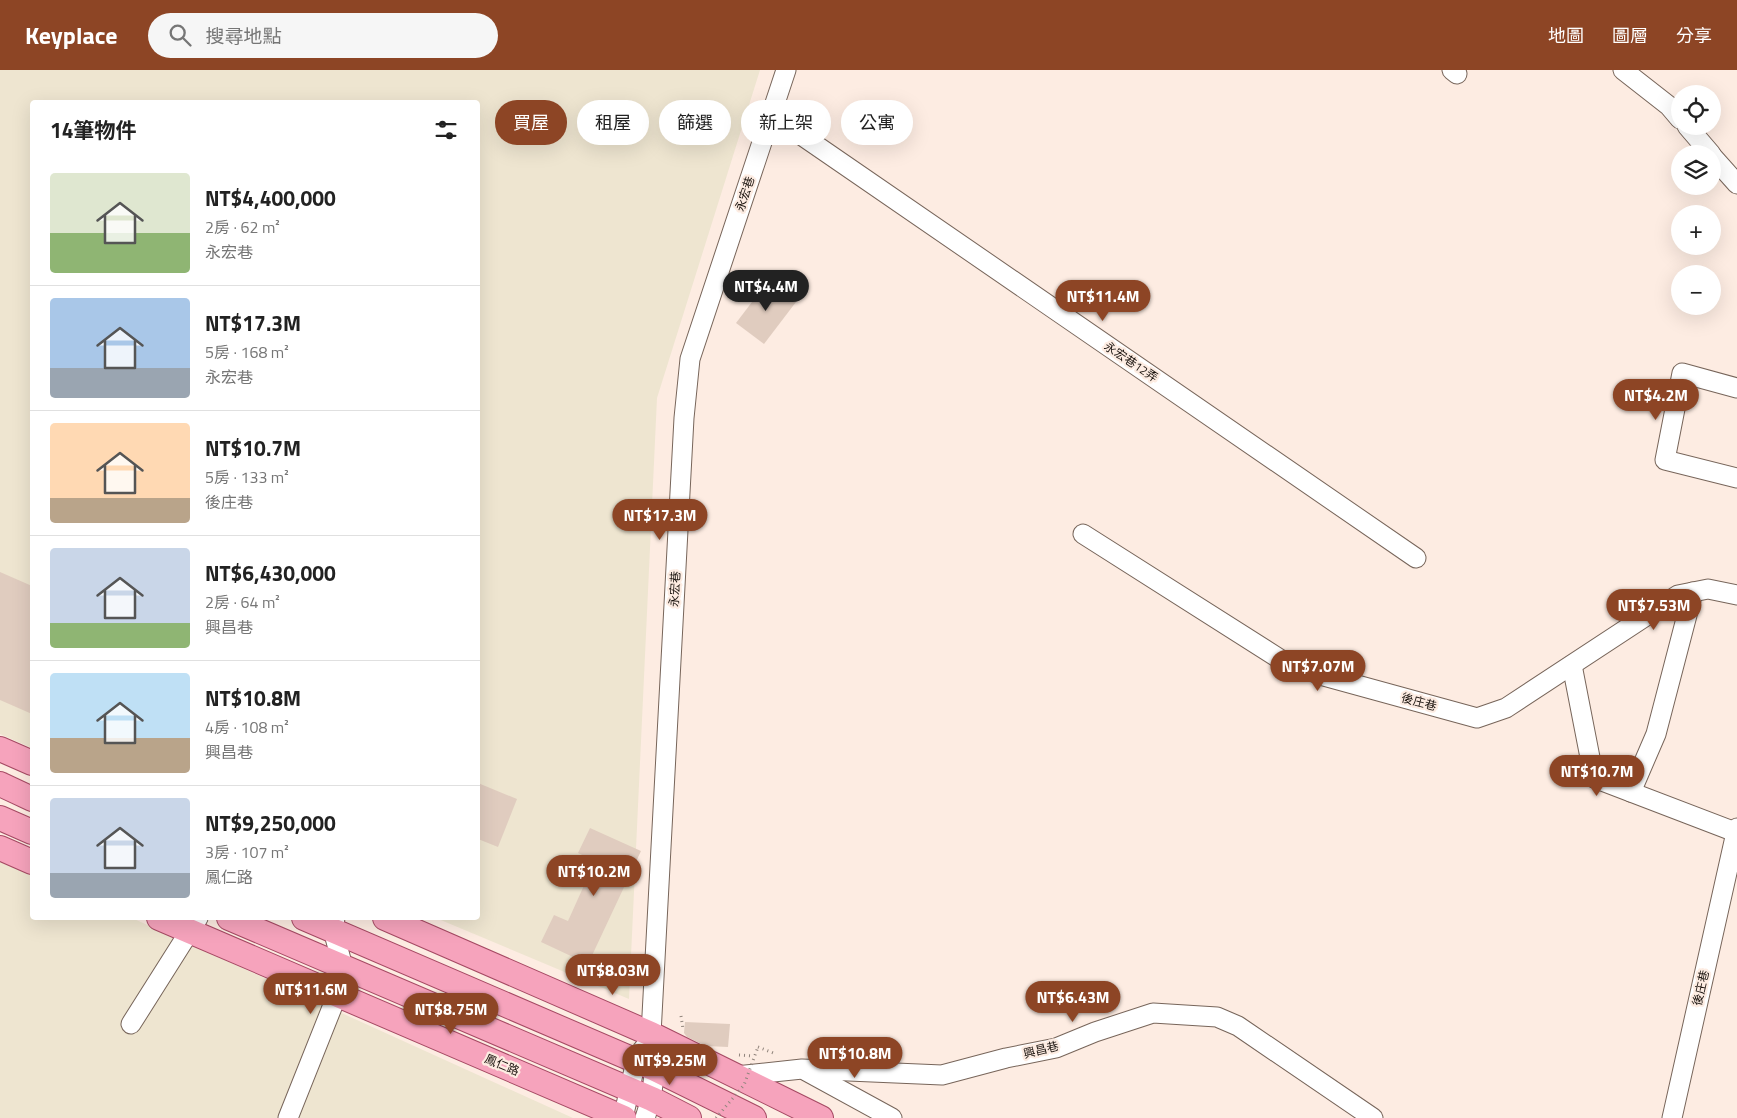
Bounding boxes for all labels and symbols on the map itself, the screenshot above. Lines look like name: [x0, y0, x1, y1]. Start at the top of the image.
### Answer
street label: 永宏巷: [730, 174, 759, 214]
pin: NT$4.4M: [720, 270, 812, 312]
pin: NT$11.4M: [1051, 280, 1155, 322]
street label: 永宏巷12弄: [1100, 337, 1162, 387]
pin: NT$4.2M: [1610, 378, 1702, 421]
pin: NT$17.3M: [608, 498, 712, 541]
street label: 永宏巷: [664, 570, 685, 607]
pin: NT$7.53M: [1602, 588, 1706, 631]
pin: NT$7.07M: [1266, 650, 1370, 692]
street label: 後庄巷: [1399, 688, 1439, 715]
pin: NT$10.7M: [1545, 754, 1649, 797]
pin: NT$10.2M: [542, 854, 646, 897]
pin: NT$8.03M: [561, 954, 665, 996]
street label: 後庄巷: [1687, 968, 1714, 1008]
pin: NT$11.6M: [259, 972, 363, 1015]
pin: NT$6.43M: [1021, 980, 1125, 1023]
pin: NT$8.75M: [399, 992, 503, 1035]
pin: NT$10.8M: [803, 1036, 907, 1079]
street label: 興昌巷: [1021, 1036, 1061, 1063]
pin: NT$9.25M: [618, 1044, 722, 1086]
street label: 鳳仁路: [482, 1049, 522, 1080]

